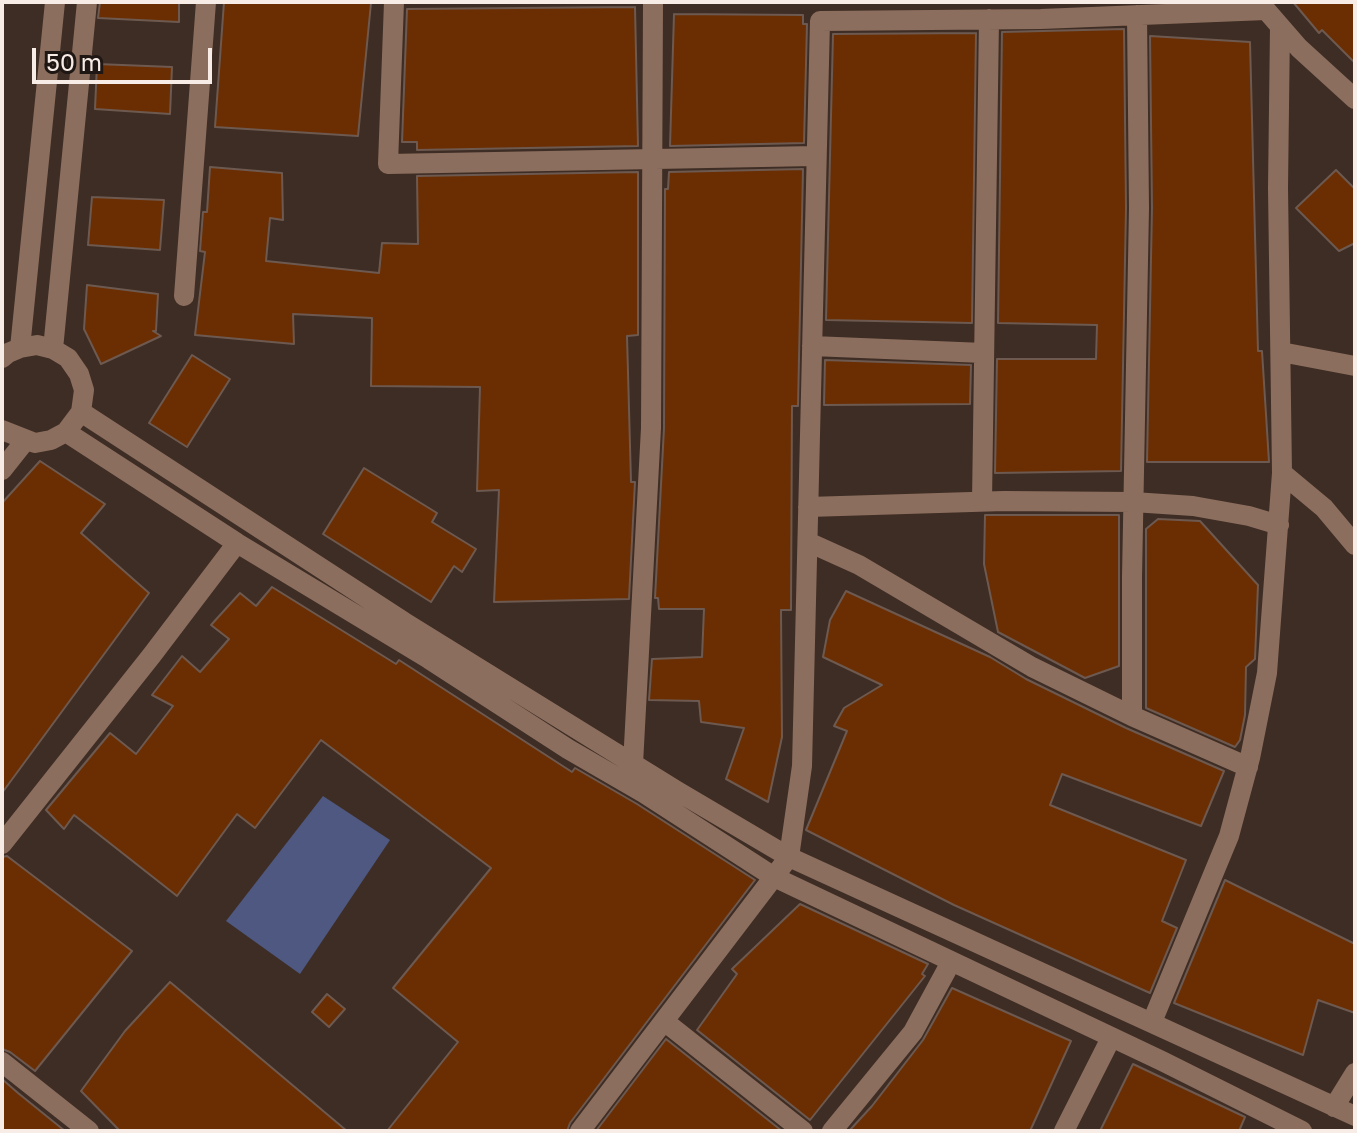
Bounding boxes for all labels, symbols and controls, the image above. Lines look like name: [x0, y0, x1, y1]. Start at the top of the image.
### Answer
scale bar: [36, 32, 216, 82]
text: 50 m: [46, 47, 102, 76]

